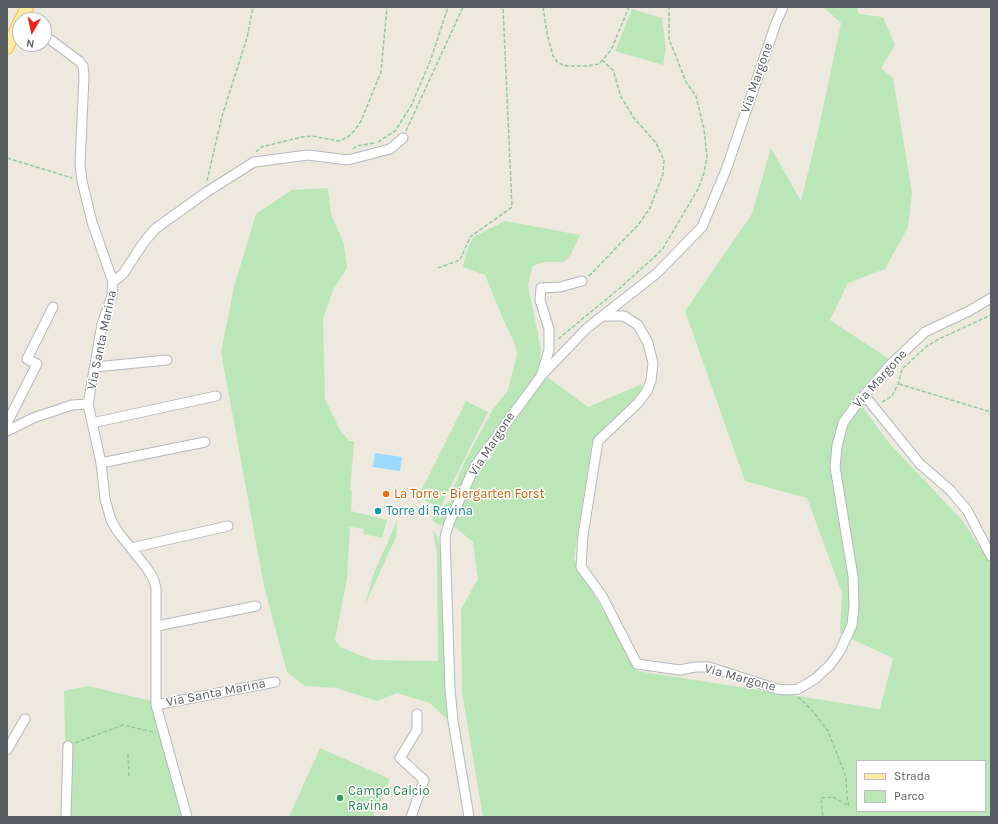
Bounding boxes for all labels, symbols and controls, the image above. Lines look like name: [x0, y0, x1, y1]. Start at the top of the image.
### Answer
north arrow: [12, 12, 52, 52]
text: N: [25, 36, 35, 50]
street label: Via Margone: [738, 41, 776, 115]
street label: Via Santa Marina: [84, 289, 120, 391]
street label: Via Margone: [850, 347, 910, 411]
street label: Via Margone: [466, 409, 518, 479]
place label: La Torre - Biergarten Forst: [394, 486, 544, 502]
marker: La Torre - Biergarten Forst: [381, 489, 391, 499]
place label: Torre di Ravina: [386, 503, 473, 519]
marker: Torre di Ravina: [373, 506, 383, 516]
street label: Via Margone: [703, 661, 777, 695]
street label: Via Santa Marina: [165, 676, 267, 710]
legend: [856, 760, 986, 812]
text: Strada: [894, 769, 930, 783]
place label: Campo Calcio Ravina: [348, 783, 430, 814]
text: Parco: [894, 789, 924, 803]
marker: Campo Calcio Ravina: [335, 793, 345, 803]

